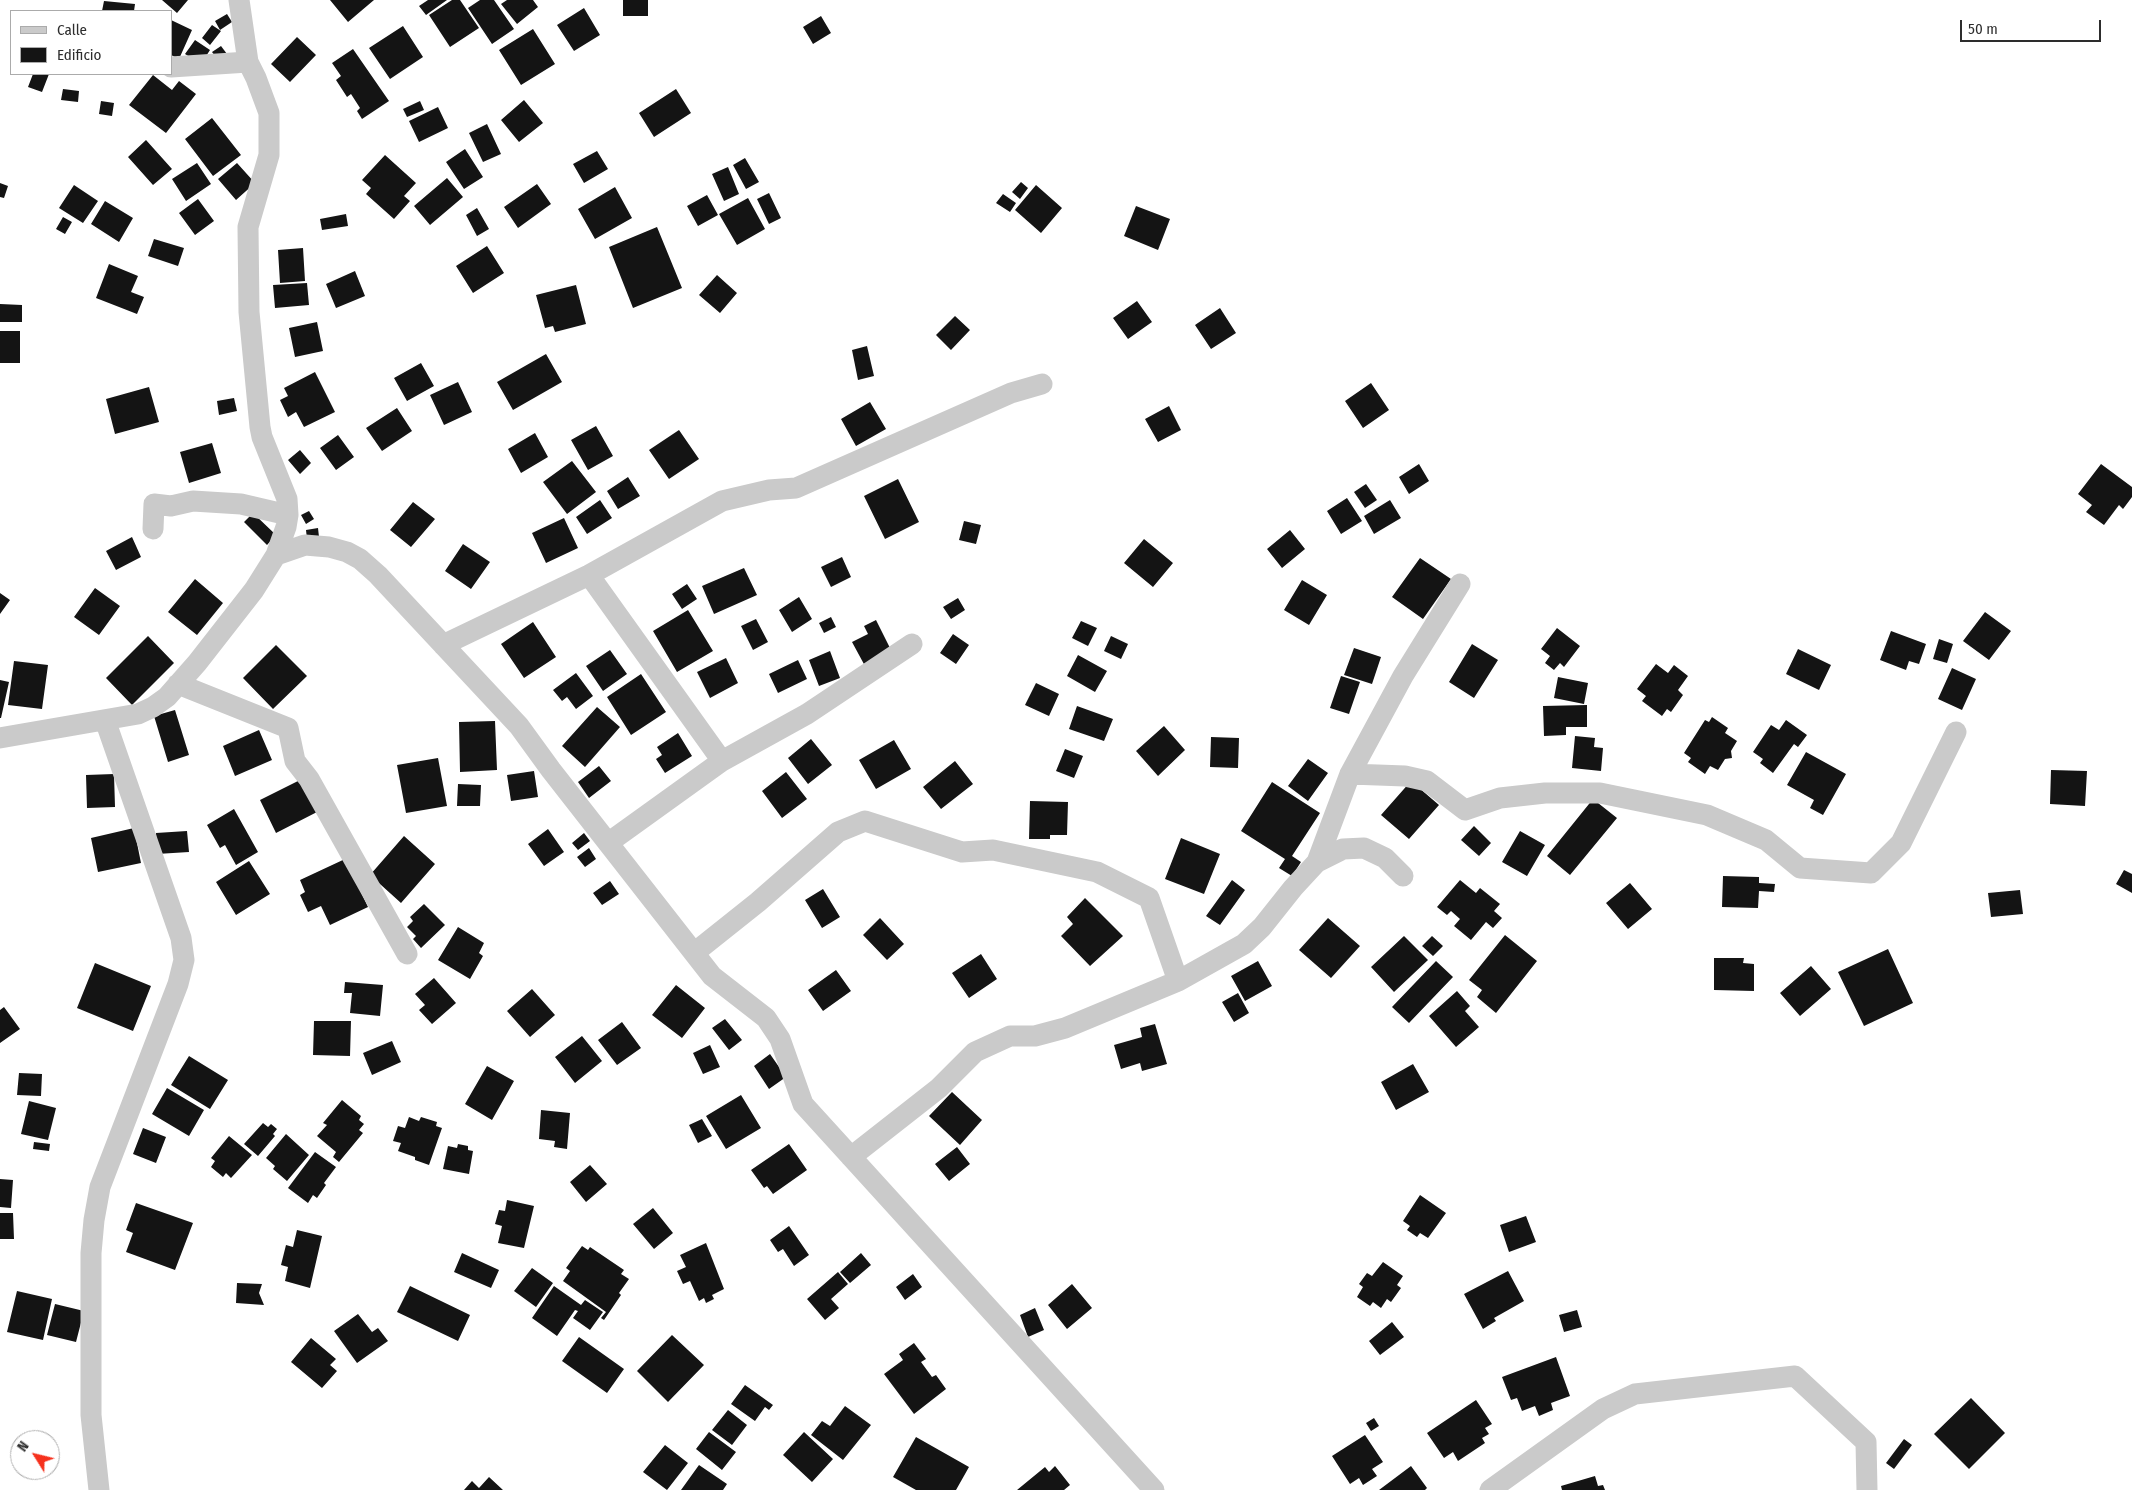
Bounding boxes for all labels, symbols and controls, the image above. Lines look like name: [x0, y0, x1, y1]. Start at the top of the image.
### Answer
legend: [10, 10, 172, 75]
scale bar: [1962, 10, 2103, 42]
text: 50 m: [1968, 20, 1998, 38]
text: Calle: [57, 21, 87, 39]
text: Edificio: [57, 46, 102, 64]
north arrow: [10, 1430, 60, 1480]
text: N: [14, 1438, 33, 1455]

